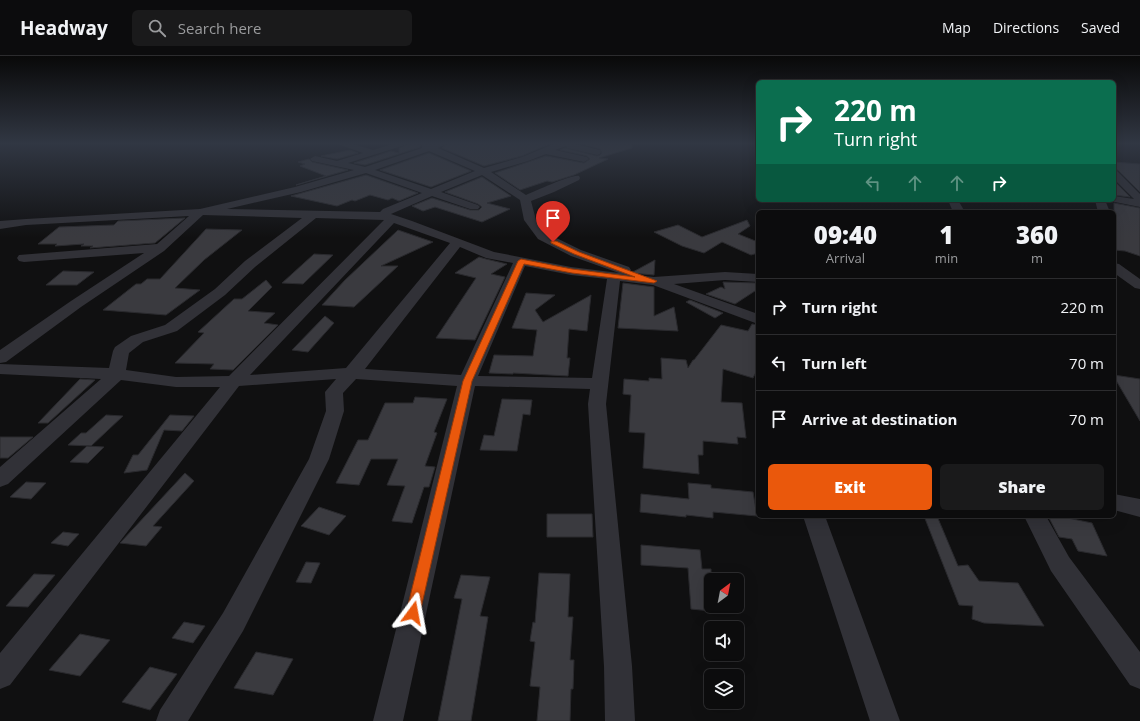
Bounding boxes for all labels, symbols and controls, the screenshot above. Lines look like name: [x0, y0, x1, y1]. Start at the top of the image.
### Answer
search box: [132, 10, 412, 46]
text: Headway: [20, 15, 108, 41]
icon: search: [146, 17, 168, 39]
text: Search here: [178, 18, 261, 38]
text: Map: [942, 18, 971, 37]
text: Directions: [993, 18, 1059, 37]
text: Saved: [1081, 18, 1120, 37]
text: 220 m: [834, 91, 917, 129]
icon: right: [768, 96, 820, 148]
text: Turn right: [834, 127, 917, 151]
icon: left: [862, 172, 884, 194]
icon: ahead: [904, 172, 926, 194]
icon: ahead: [946, 172, 968, 194]
icon: right: [988, 172, 1010, 194]
pin: [536, 201, 570, 242]
icon: arrive: [542, 207, 564, 229]
text: 09:40: [814, 218, 877, 251]
text: 1: [939, 218, 954, 251]
text: 360: [1016, 218, 1058, 251]
text: Arrival: [826, 249, 865, 267]
text: min: [935, 249, 958, 267]
text: m: [1031, 249, 1043, 267]
icon: right: [768, 296, 790, 318]
text: Turn right: [802, 297, 877, 317]
text: 220 m: [1060, 297, 1104, 317]
icon: left: [768, 352, 790, 374]
text: Turn left: [802, 353, 867, 373]
text: 70 m: [1069, 353, 1104, 373]
icon: arrive: [768, 408, 790, 430]
text: Arrive at destination: [802, 409, 957, 429]
text: 70 m: [1069, 409, 1104, 429]
button: Exit: [768, 464, 932, 510]
button: Share: [940, 464, 1104, 510]
north arrow: [704, 573, 744, 613]
map controls: [704, 573, 744, 709]
position arrow: [392, 592, 434, 634]
button: sound: [704, 621, 744, 661]
button: layers: [704, 669, 744, 709]

